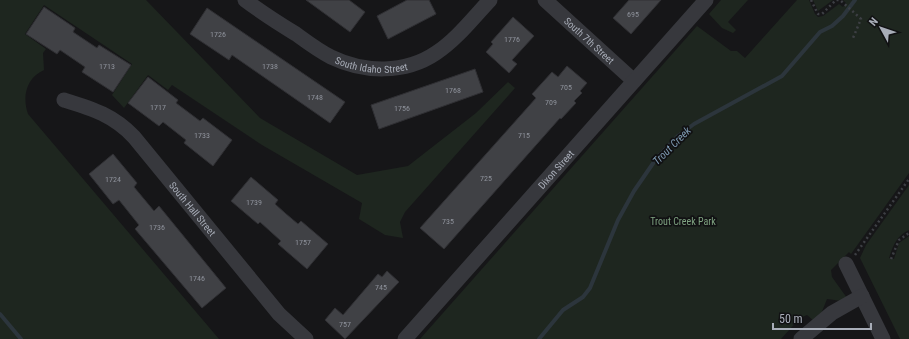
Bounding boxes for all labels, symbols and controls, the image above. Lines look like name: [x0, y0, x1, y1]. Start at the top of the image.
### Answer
north arrow: [861, 8, 901, 48]
house number: 695: [627, 10, 639, 19]
street label: South 7th Street: [562, 15, 617, 66]
text: N: [867, 15, 881, 29]
house number: 1726: [210, 30, 226, 39]
house number: 1776: [504, 35, 520, 44]
street label: South Idaho Street: [334, 54, 409, 74]
house number: 1713: [99, 62, 115, 71]
house number: 1738: [262, 62, 278, 71]
house number: 705: [560, 83, 572, 92]
house number: 1768: [445, 86, 461, 95]
house number: 1748: [307, 93, 323, 102]
house number: 709: [545, 98, 557, 107]
house number: 1717: [150, 103, 166, 112]
house number: 1756: [394, 104, 410, 113]
water label: Trout Creek: [650, 124, 694, 168]
house number: 1733: [194, 131, 210, 140]
house number: 715: [518, 131, 530, 140]
street label: Dixon Street: [536, 148, 576, 191]
house number: 725: [480, 174, 492, 183]
house number: 1724: [105, 175, 121, 184]
street label: South Hall Street: [167, 180, 218, 238]
house number: 1739: [246, 198, 262, 207]
park label: Trout Creek Park: [650, 216, 716, 227]
house number: 735: [442, 217, 454, 226]
house number: 1736: [149, 223, 165, 232]
house number: 1757: [295, 238, 311, 247]
house number: 1746: [189, 274, 205, 283]
house number: 745: [375, 283, 387, 292]
scale bar: [773, 305, 871, 331]
text: 50 m: [779, 312, 803, 326]
house number: 757: [339, 320, 351, 329]

